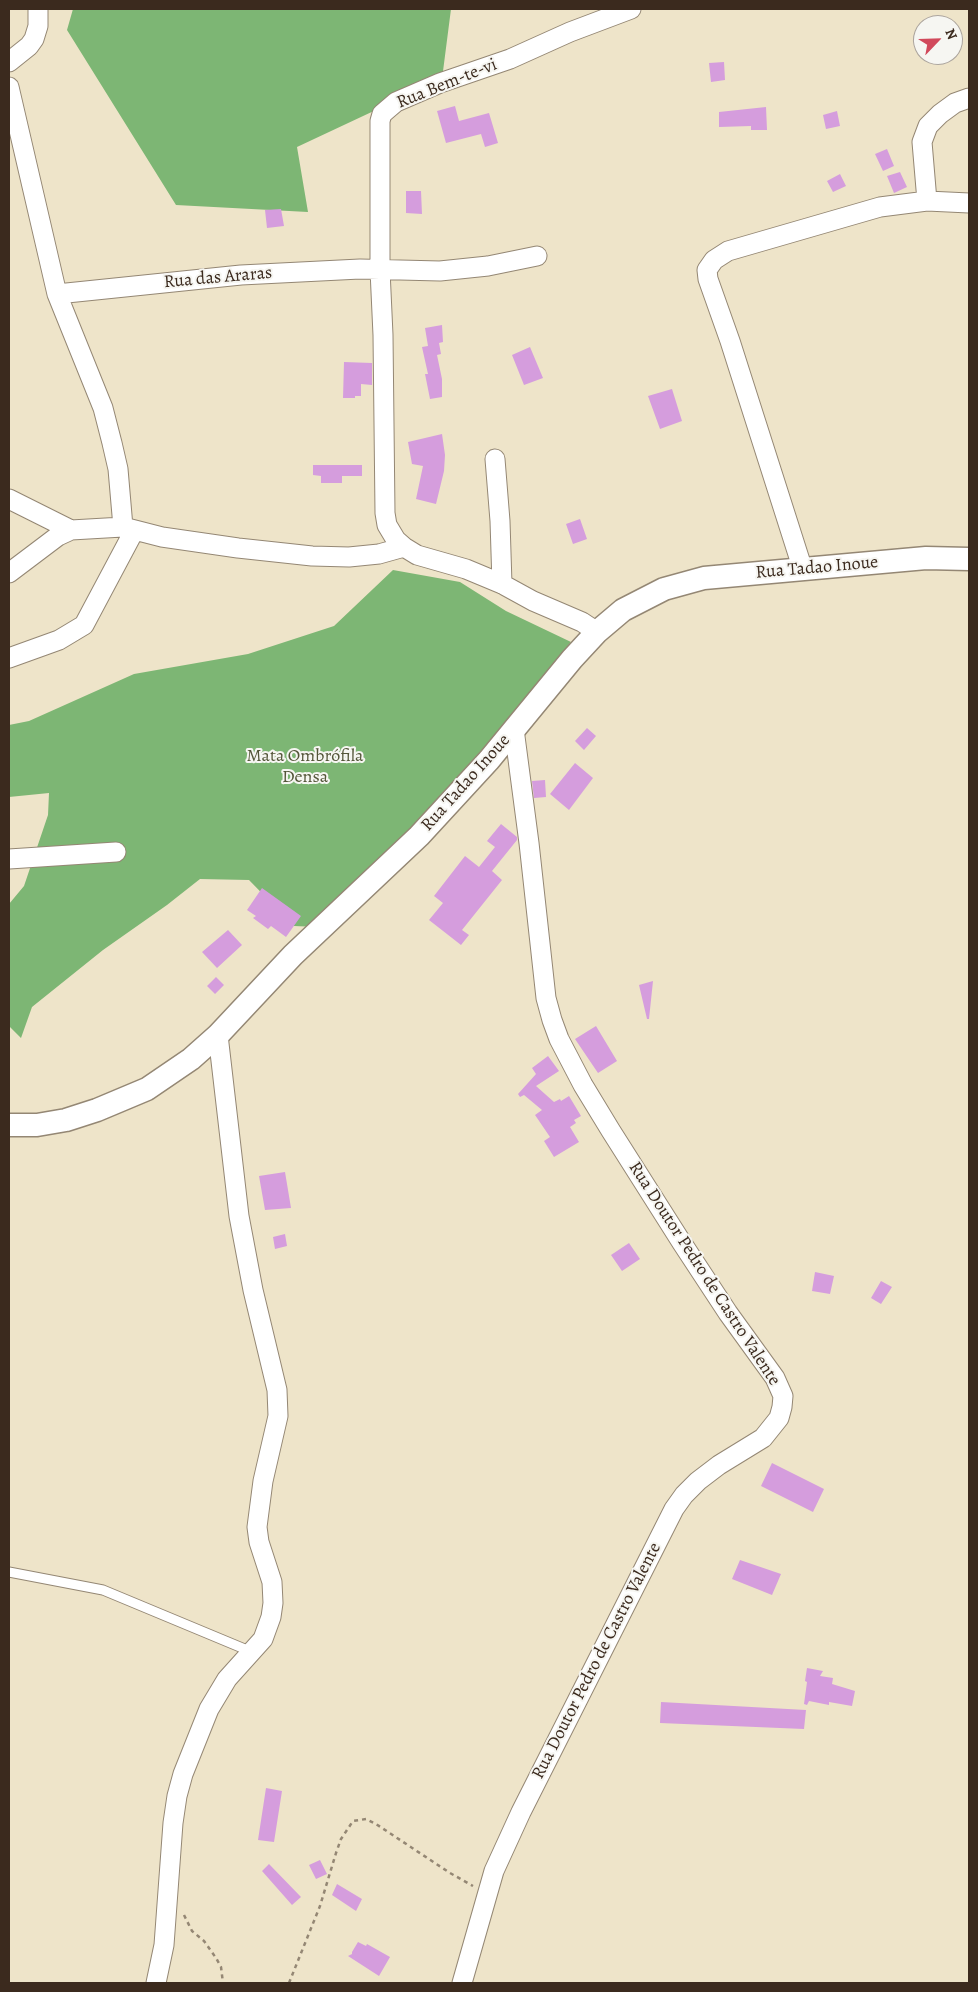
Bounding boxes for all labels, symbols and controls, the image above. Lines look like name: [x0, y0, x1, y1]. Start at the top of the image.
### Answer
north arrow: [913, 15, 963, 65]
text: N: [940, 26, 962, 43]
street label: Rua Bem-te-vi: [394, 54, 500, 114]
street label: Rua das Araras: [163, 263, 273, 293]
street label: Rua Tadao Inoue: [755, 552, 879, 584]
street label: Rua Tadao Inoue: [417, 730, 515, 836]
park label: Mata Ombrófila Densa: [247, 746, 363, 789]
street label: Rua Doutor Pedro de Castro Valente: [623, 1158, 785, 1390]
street label: Rua Doutor Pedro de Castro Valente: [528, 1539, 666, 1783]

